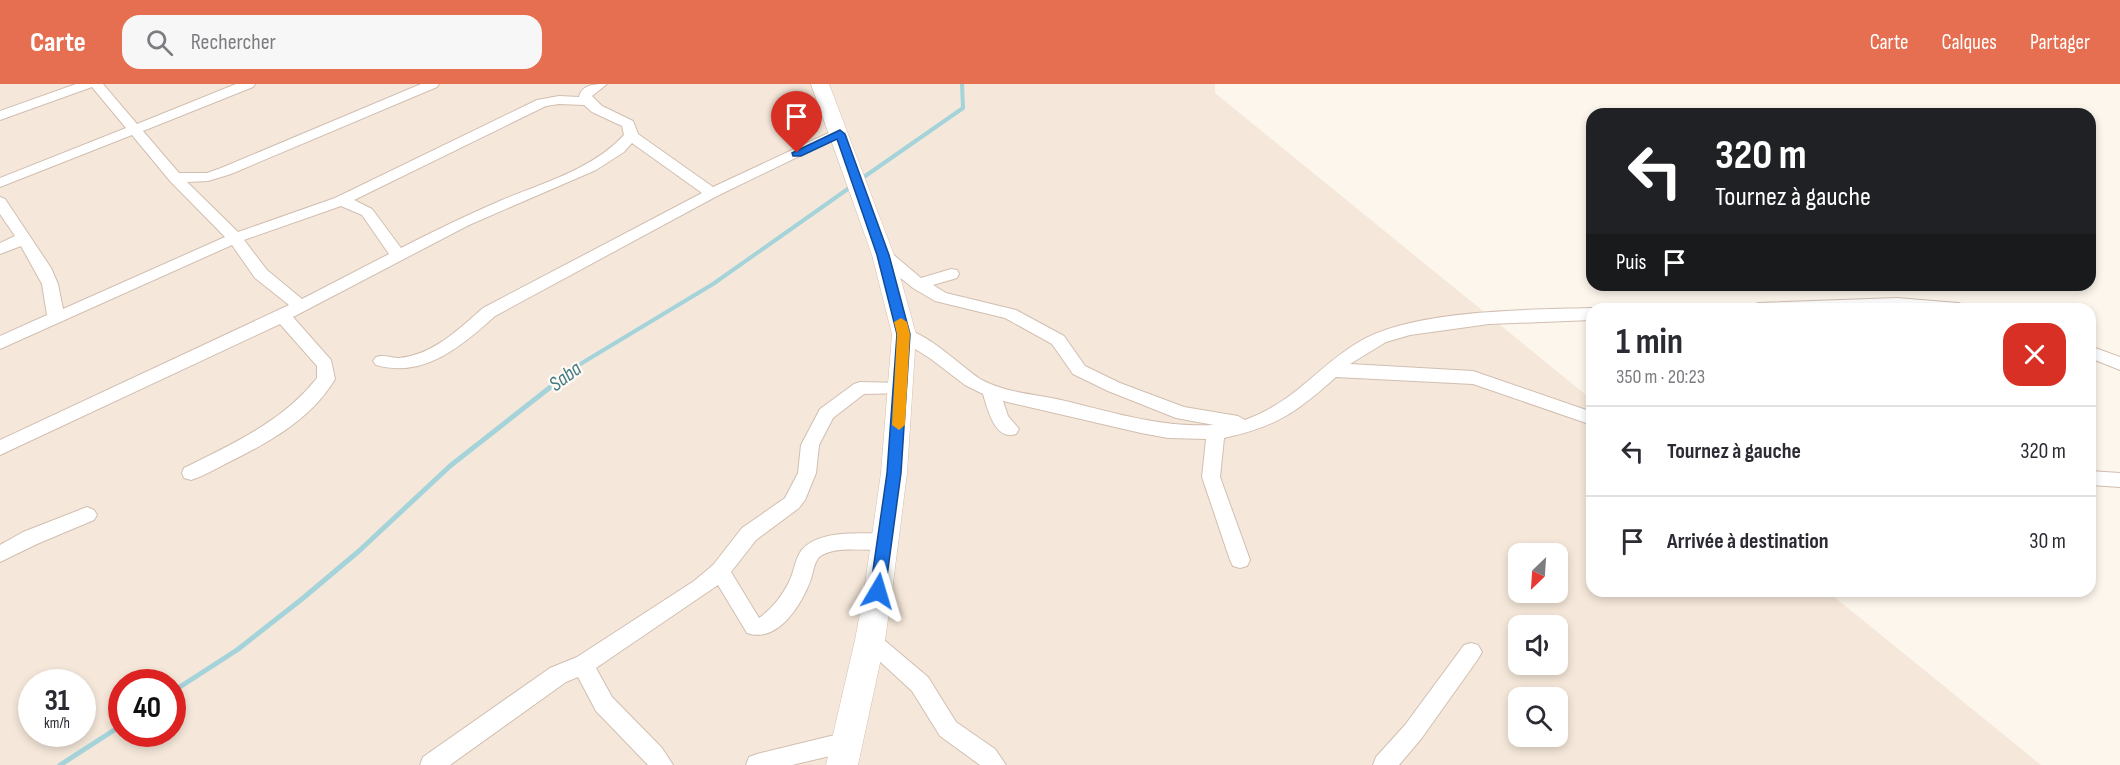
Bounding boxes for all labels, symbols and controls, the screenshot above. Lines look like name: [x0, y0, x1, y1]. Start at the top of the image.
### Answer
search box: [122, 15, 542, 69]
text: Carte: [30, 26, 86, 59]
icon: search: [143, 26, 176, 59]
text: Rechercher: [191, 29, 276, 56]
text: Carte: [1870, 30, 1909, 55]
text: Calques: [1942, 30, 1997, 55]
text: Partager: [2030, 30, 2090, 55]
pin: [771, 91, 822, 153]
icon: arrive: [780, 100, 813, 133]
text: 320 m: [1715, 130, 1807, 181]
icon: left: [1616, 132, 1694, 210]
text: Tournez à gauche: [1715, 181, 1871, 213]
icon: arrive: [1658, 246, 1691, 279]
text: Puis: [1616, 249, 1646, 276]
text: 1 min: [1616, 321, 1683, 364]
button: close: [2003, 323, 2066, 386]
water label: Saba: [544, 356, 587, 397]
text: 350 m · 20:23: [1616, 365, 1705, 389]
icon: left: [1616, 435, 1649, 468]
text: Tournez à gauche: [1667, 438, 1801, 465]
text: 320 m: [2020, 438, 2066, 465]
icon: arrive: [1616, 525, 1649, 558]
text: Arrivée à destination: [1667, 528, 1829, 555]
text: 30 m: [2029, 528, 2066, 555]
north arrow: [1508, 543, 1568, 603]
map controls: [1508, 543, 1568, 747]
position arrow: [846, 559, 910, 623]
button: sound: [1508, 615, 1568, 675]
speed limit sign: 40: [108, 669, 186, 747]
text: 31: [44, 683, 70, 719]
button: search: [1508, 687, 1568, 747]
text: km/h: [44, 714, 70, 733]

